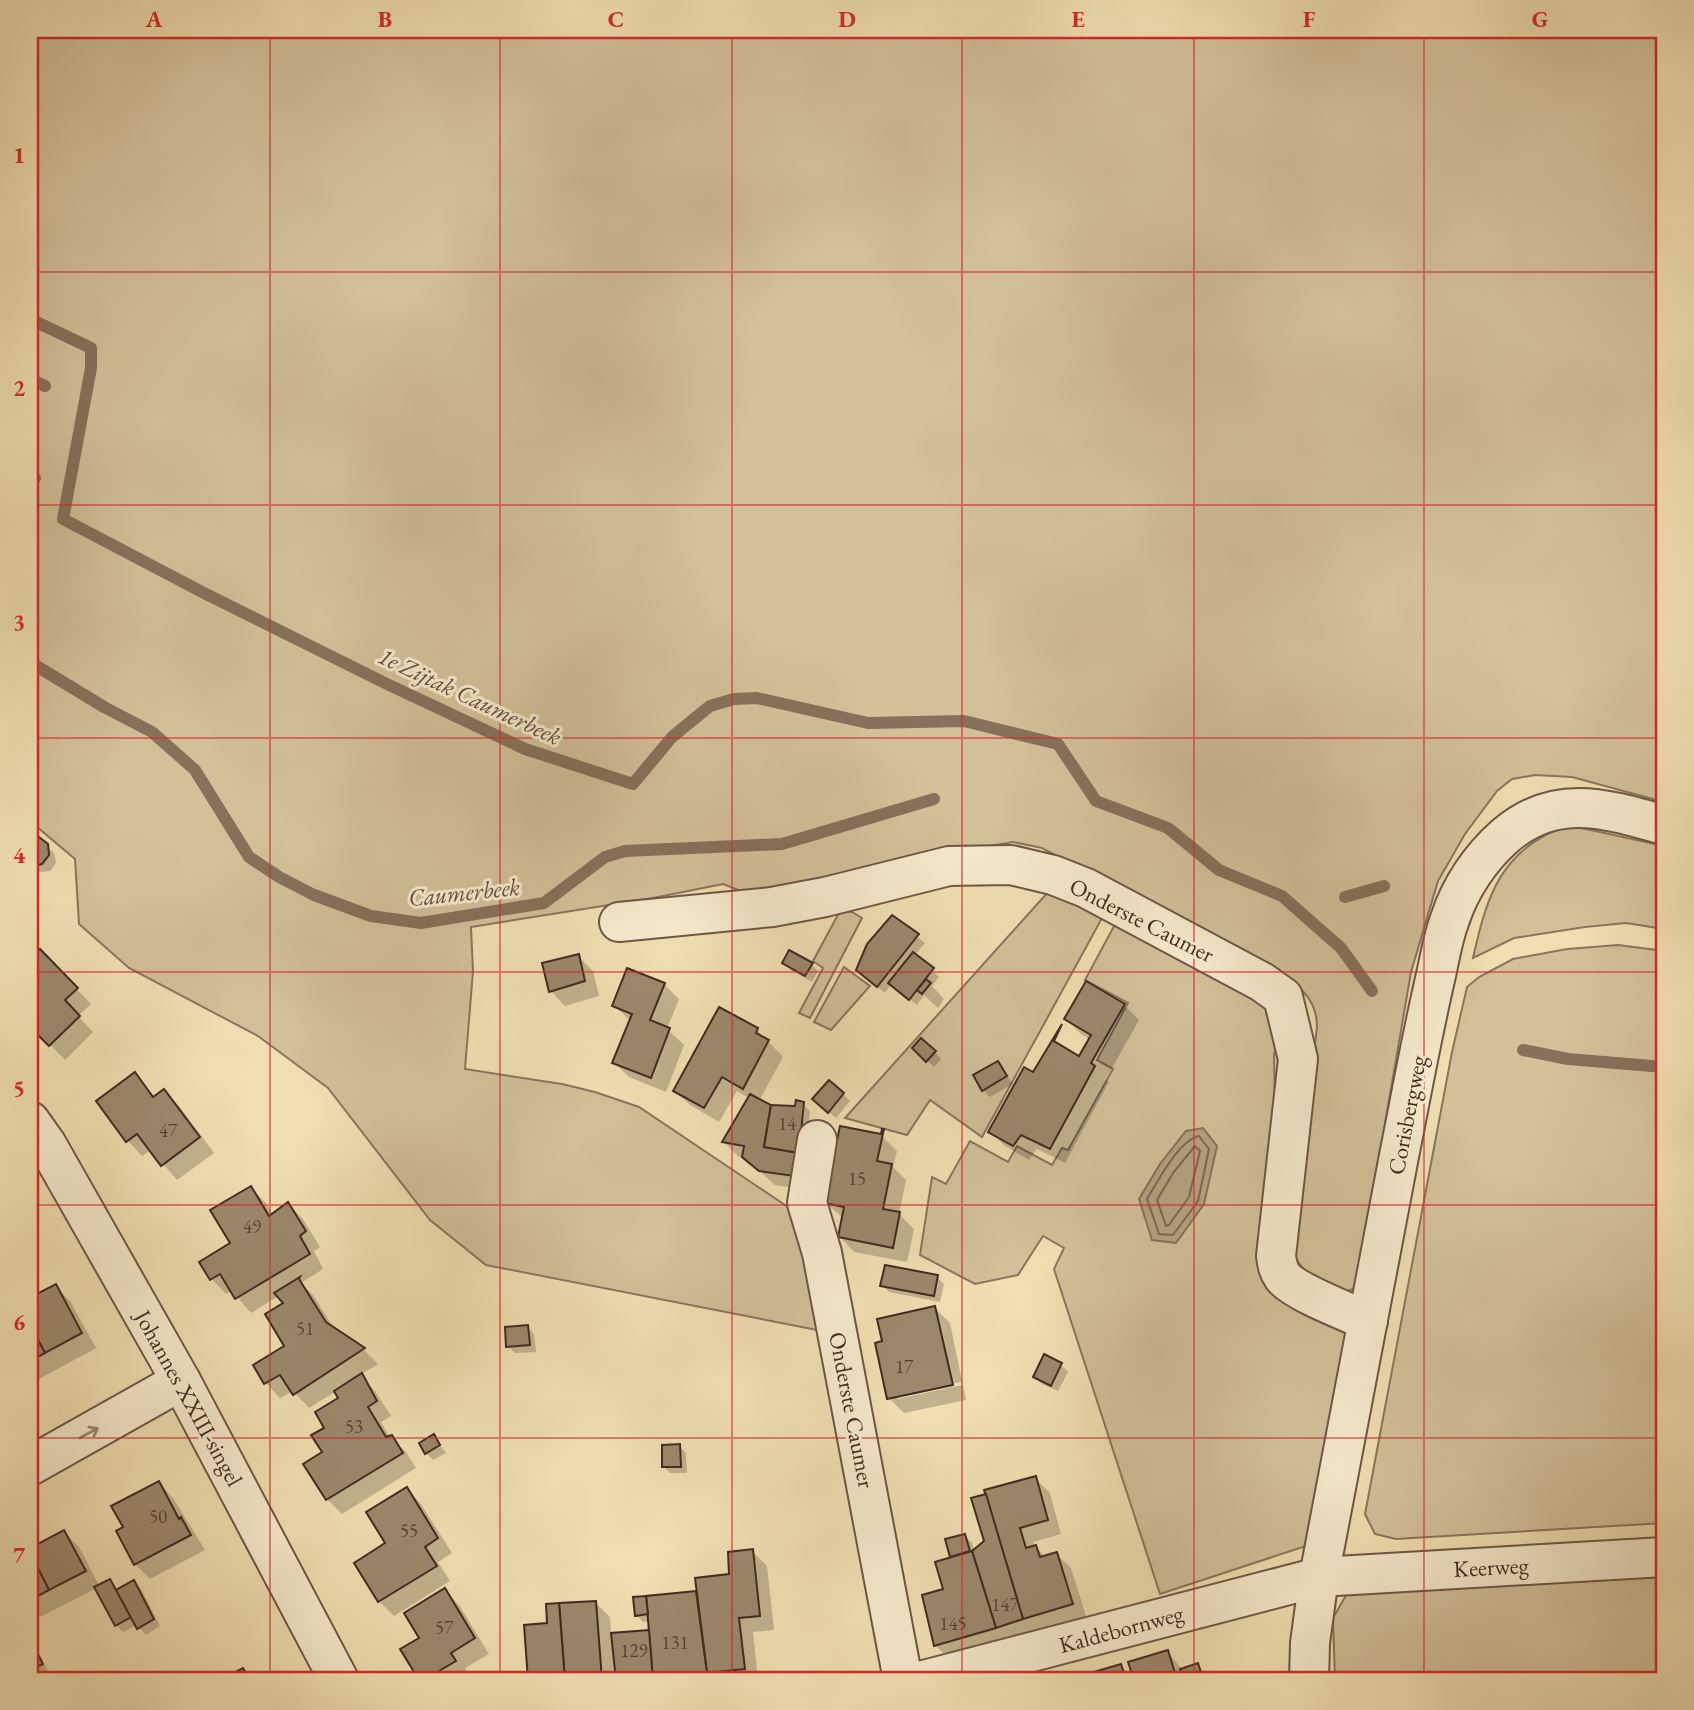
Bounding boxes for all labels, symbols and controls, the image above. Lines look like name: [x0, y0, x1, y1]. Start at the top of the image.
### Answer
text: A: [145, 4, 163, 34]
text: B: [378, 4, 392, 34]
text: C: [608, 4, 624, 34]
text: D: [838, 4, 856, 34]
text: E: [1071, 4, 1085, 34]
text: F: [1303, 4, 1316, 34]
text: G: [1532, 4, 1548, 34]
text: 1: [13, 140, 25, 170]
text: 2: [13, 373, 25, 403]
text: 3: [13, 607, 25, 637]
water label: 1e Zijtak Caumerbeek: [373, 640, 567, 752]
text: 4: [13, 840, 26, 870]
water label: Caumerbeek: [407, 871, 521, 913]
street label: Onderste Caumer: [1065, 871, 1220, 969]
street label: Corisbergweg: [1381, 1052, 1433, 1177]
text: 5: [13, 1073, 25, 1103]
house number: 14: [778, 1111, 797, 1136]
house number: 47: [159, 1118, 178, 1143]
house number: 15: [848, 1166, 866, 1191]
house number: 49: [243, 1214, 261, 1239]
street label: Johannes XXIII-singel: [127, 1303, 250, 1492]
text: 6: [13, 1307, 25, 1337]
house number: 51: [296, 1316, 314, 1341]
street label: Onderste Caumer: [822, 1329, 882, 1491]
house number: 17: [895, 1354, 914, 1379]
house number: 53: [345, 1414, 363, 1439]
one-way arrow: [79, 1426, 99, 1440]
house number: 50: [149, 1504, 167, 1529]
house number: 55: [400, 1518, 418, 1543]
text: 7: [13, 1540, 26, 1570]
street label: Keerweg: [1453, 1550, 1530, 1584]
house number: 147: [991, 1592, 1020, 1617]
street label: Kaldebornweg: [1055, 1598, 1187, 1660]
house number: 145: [939, 1611, 967, 1636]
house number: 57: [435, 1615, 454, 1640]
house number: 131: [661, 1630, 689, 1655]
house number: 129: [620, 1638, 648, 1663]

